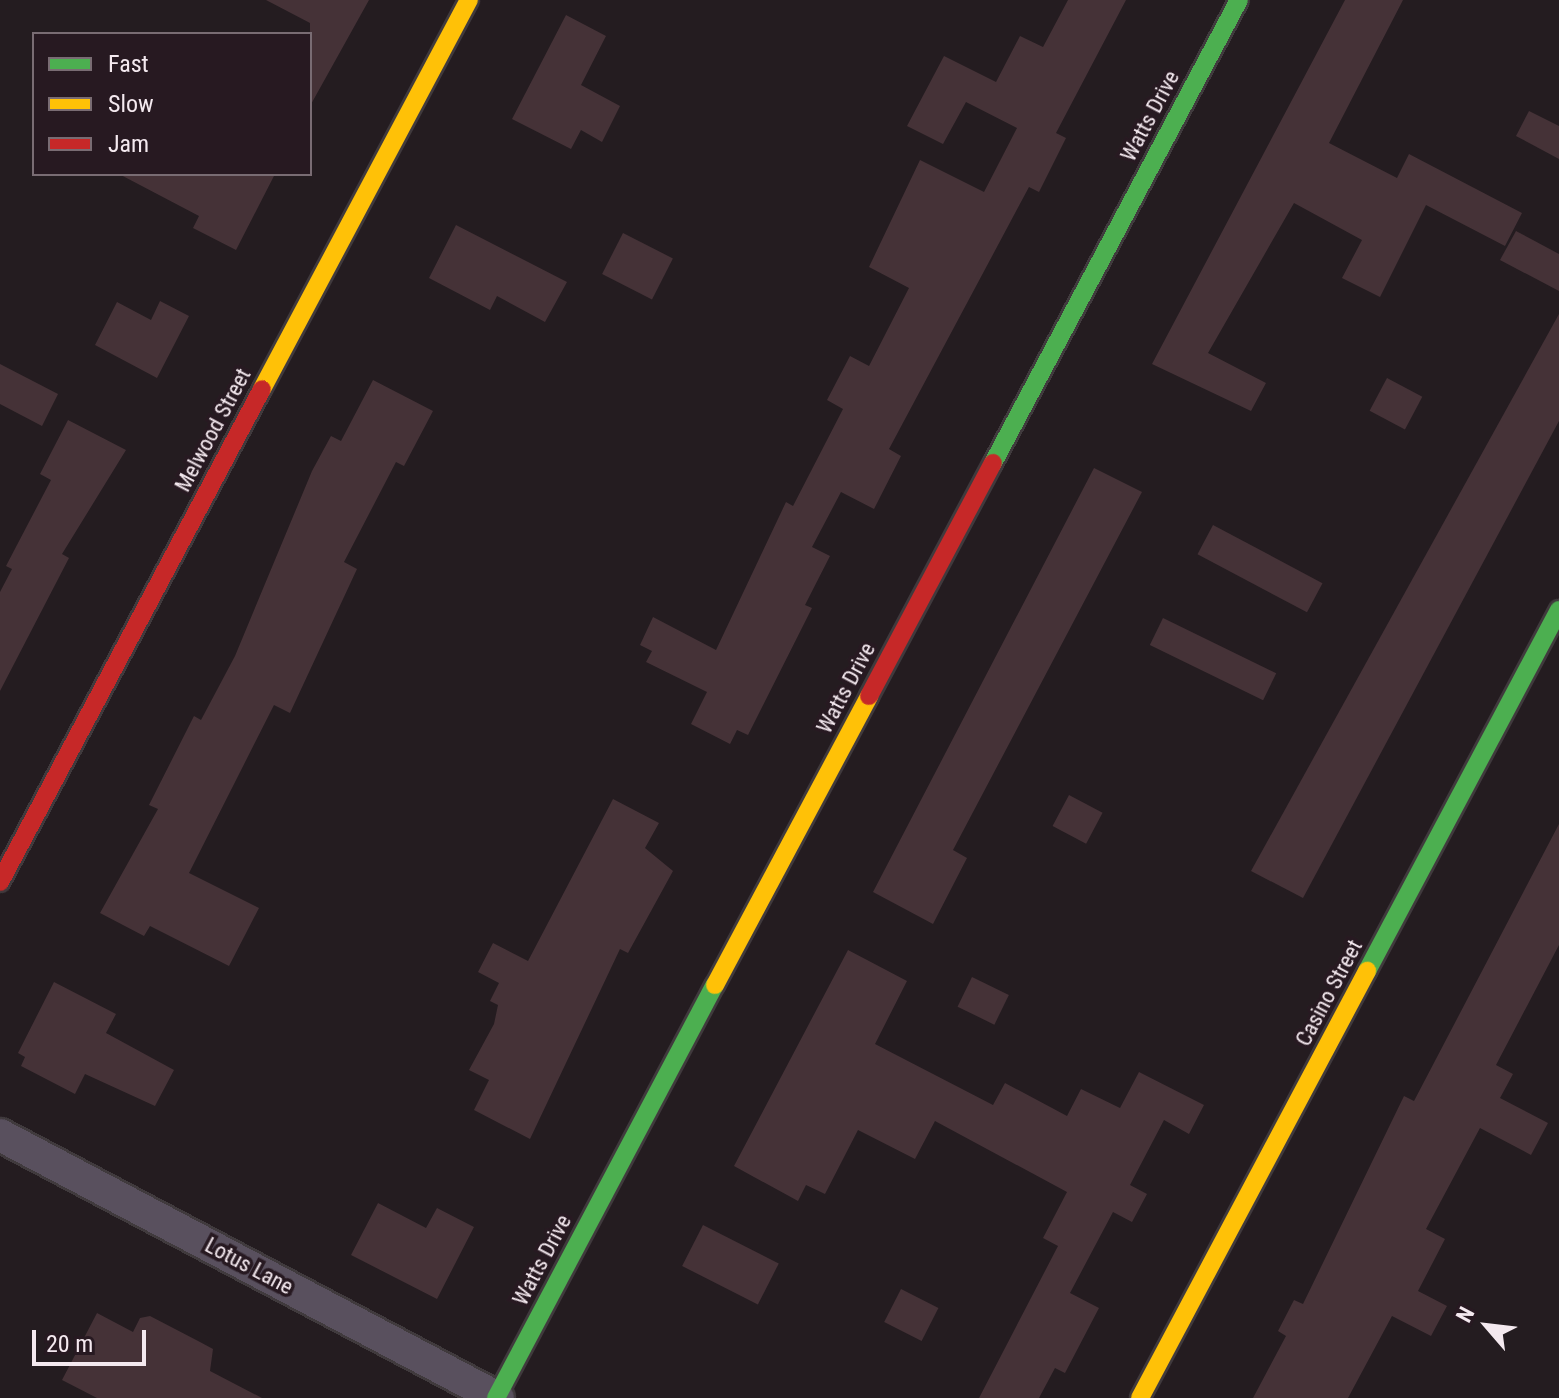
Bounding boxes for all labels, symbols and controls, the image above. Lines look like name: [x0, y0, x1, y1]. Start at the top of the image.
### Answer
legend: [32, 32, 312, 176]
text: Fast: [108, 50, 149, 78]
street label: Watts Drive: [1115, 66, 1185, 166]
text: Slow: [108, 90, 154, 118]
text: Jam: [108, 130, 149, 158]
street label: Melwood Street: [169, 364, 257, 496]
street label: Watts Drive: [811, 638, 881, 738]
street label: Casino Street: [1290, 935, 1368, 1051]
street label: Watts Drive: [507, 1210, 577, 1310]
street label: Lotus Lane: [201, 1232, 297, 1300]
north arrow: [1447, 1286, 1527, 1366]
text: N: [1451, 1303, 1480, 1326]
scale bar: [36, 1314, 150, 1364]
text: 20 m: [46, 1330, 93, 1358]

